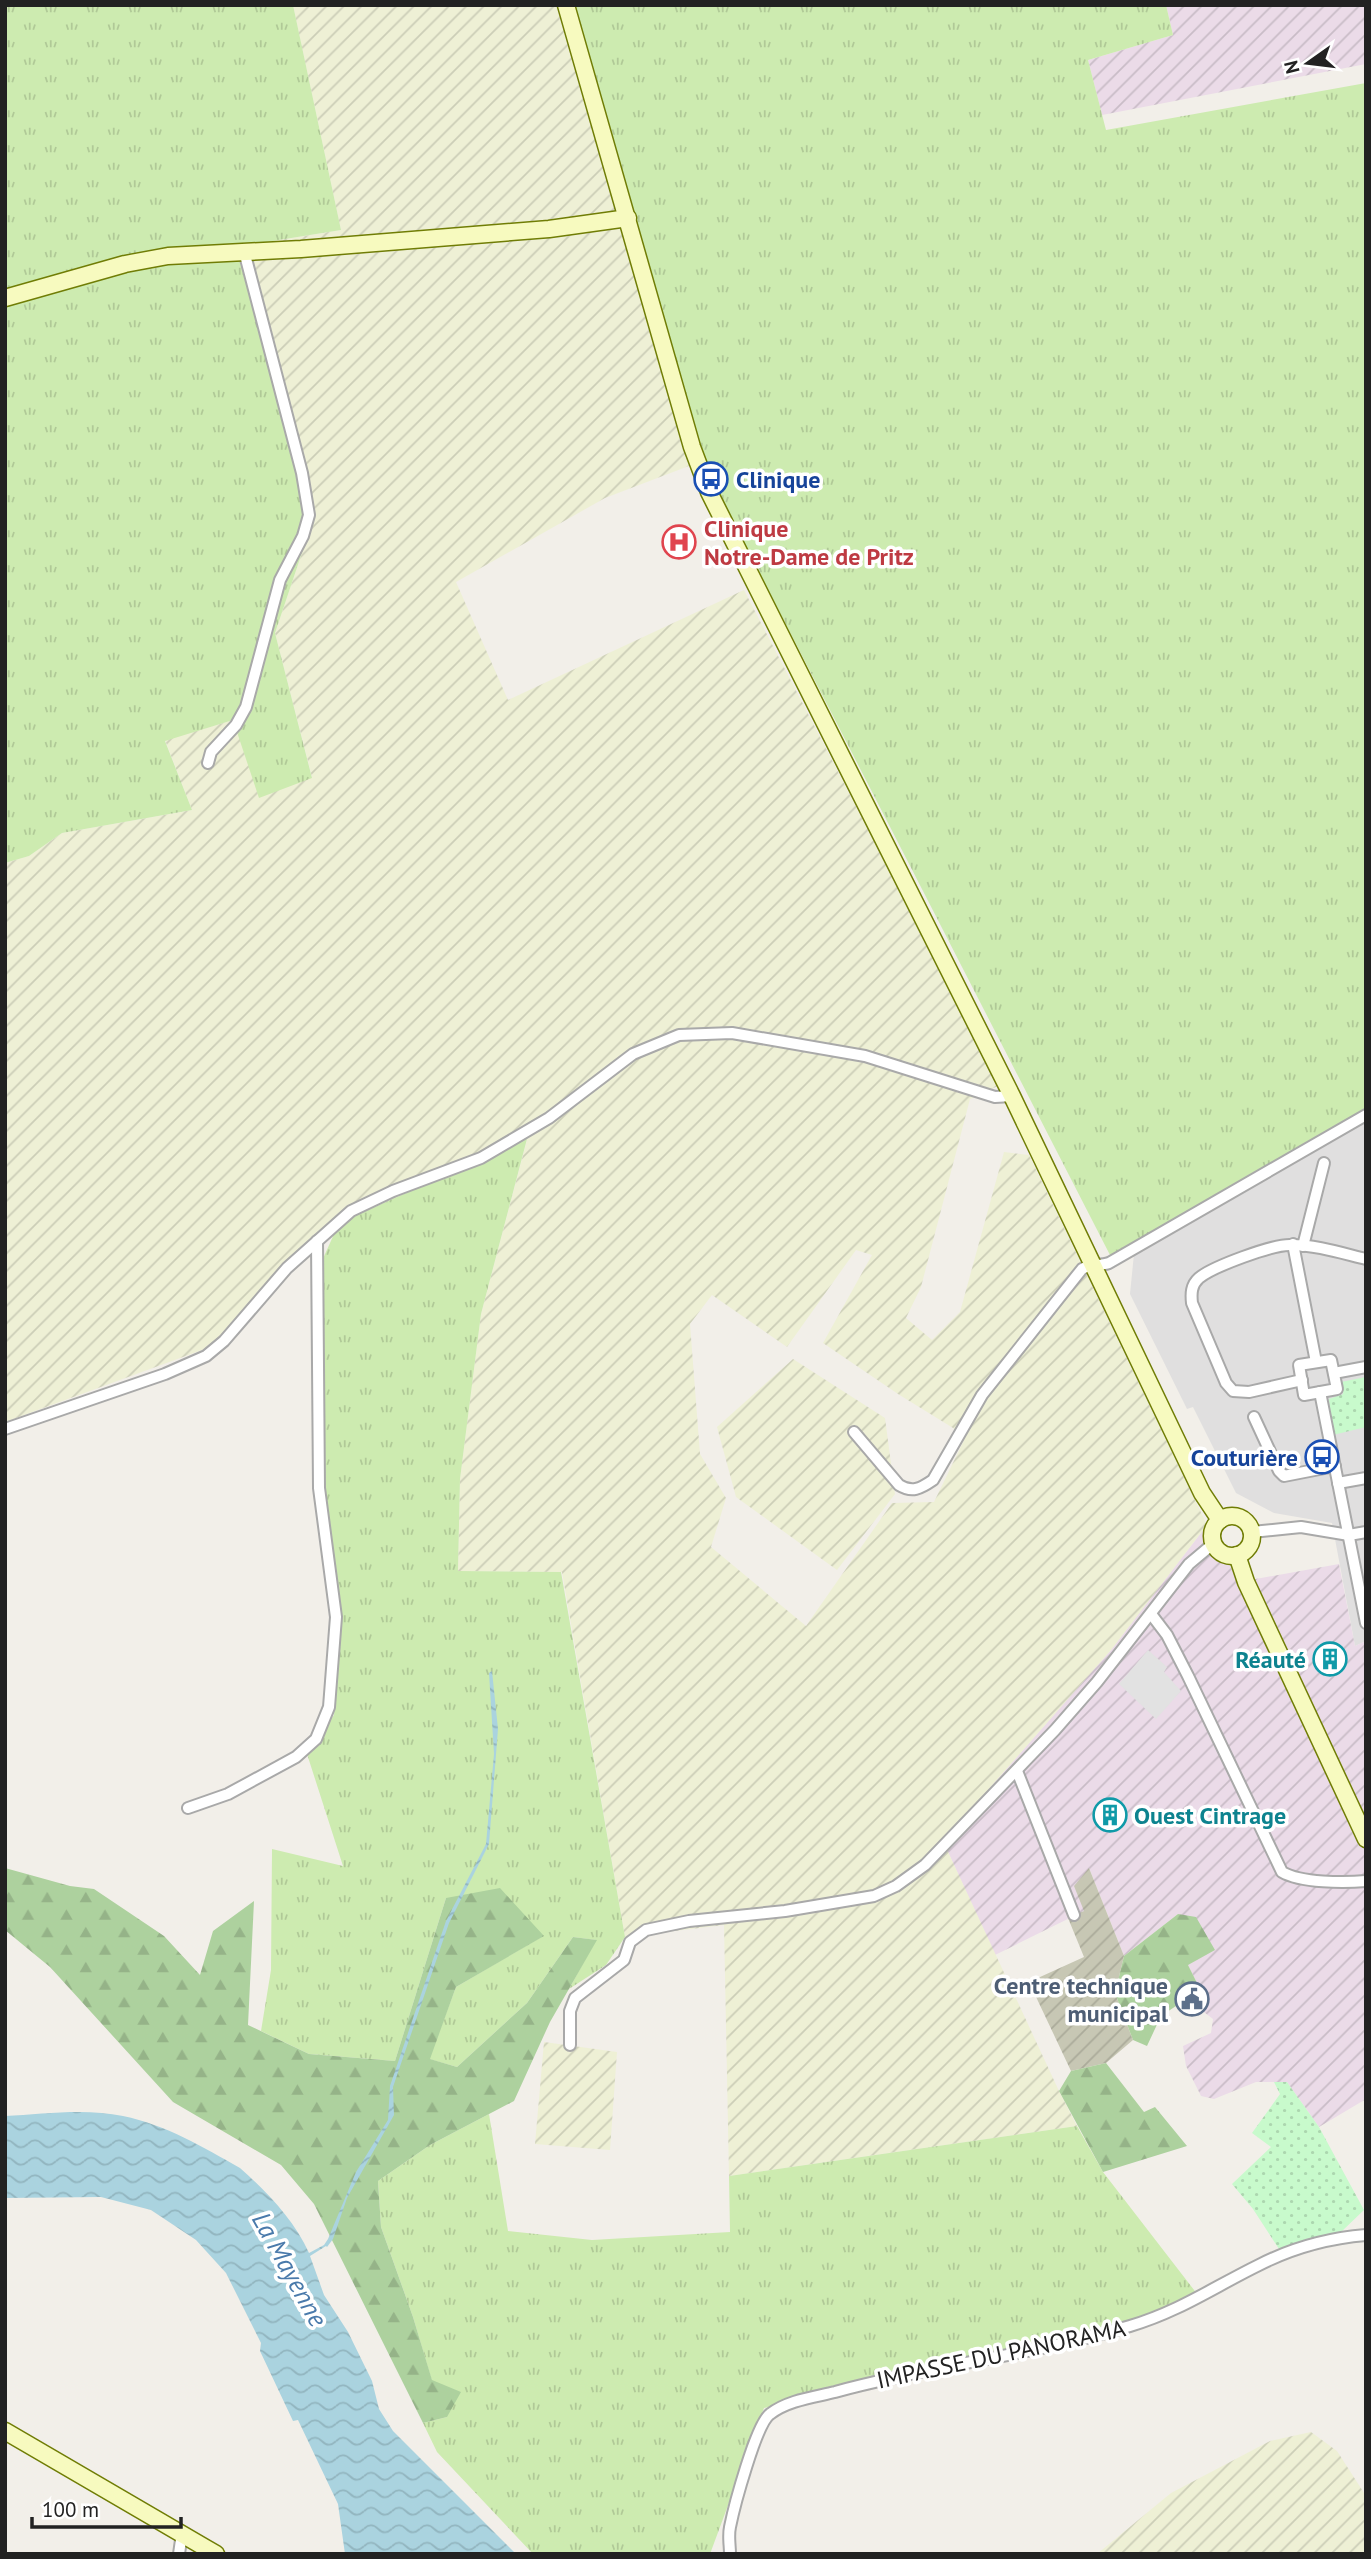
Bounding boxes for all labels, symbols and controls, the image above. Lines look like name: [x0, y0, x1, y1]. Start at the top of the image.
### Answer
north arrow: [1273, 28, 1343, 98]
text: N: [1278, 58, 1305, 76]
bus stop icon: Clinique: [692, 460, 730, 498]
place label: Clinique: [736, 464, 820, 495]
place label: Clinique Notre-Dame de Pritz: [704, 513, 914, 572]
hospital icon: Clinique Notre-Dame de Pritz: [660, 523, 698, 561]
bus stop icon: Couturière: [1303, 1438, 1341, 1476]
place label: Couturière: [1191, 1442, 1298, 1473]
building icon: Réauté: [1311, 1640, 1349, 1678]
place label: Réauté: [1235, 1644, 1306, 1675]
building icon: Ouest Cintrage: [1091, 1796, 1129, 1834]
place label: Ouest Cintrage: [1134, 1800, 1286, 1831]
place label: Centre technique municipal: [994, 1970, 1169, 2029]
public building icon: Centre technique municipal: [1173, 1980, 1211, 2018]
water label: La Mayenne: [245, 2206, 335, 2332]
street label: IMPASSE DU PANORAMA: [874, 2312, 1128, 2396]
scale bar: [32, 2486, 180, 2530]
text: 100 m: [42, 2496, 99, 2523]

